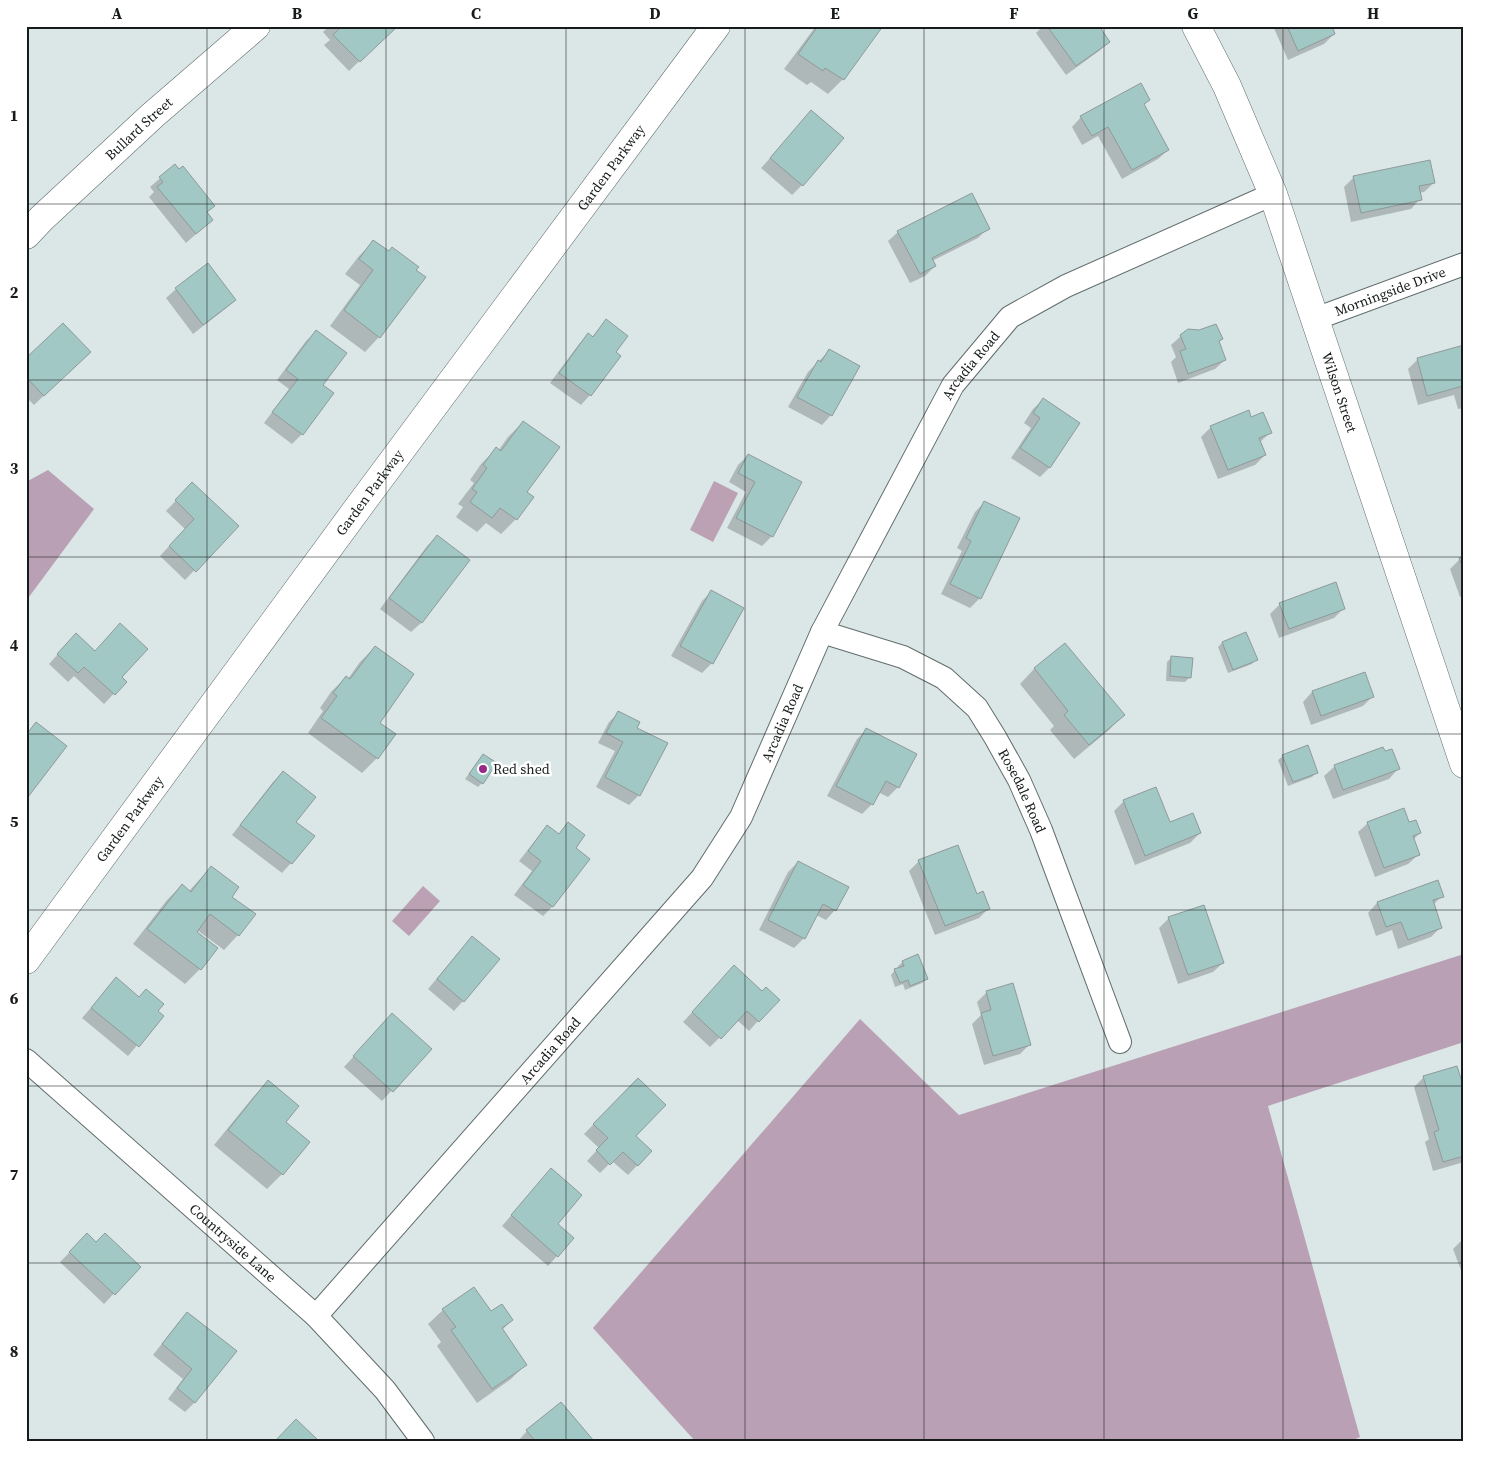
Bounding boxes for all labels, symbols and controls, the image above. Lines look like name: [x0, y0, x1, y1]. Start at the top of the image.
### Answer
text: A: [112, 2, 123, 24]
text: B: [292, 2, 303, 24]
text: C: [471, 2, 481, 24]
text: D: [649, 2, 661, 24]
text: E: [830, 2, 840, 24]
text: F: [1009, 2, 1019, 24]
text: G: [1188, 2, 1199, 24]
text: H: [1367, 2, 1379, 24]
street label: Bullard Street: [100, 92, 177, 165]
text: 1: [10, 104, 18, 126]
street label: Garden Parkway: [572, 120, 650, 215]
street label: Morningside Drive: [1332, 262, 1448, 321]
text: 2: [10, 281, 19, 303]
street label: Arcadia Road: [937, 326, 1004, 403]
street label: Wilson Street: [1317, 350, 1362, 435]
street label: Garden Parkway: [331, 445, 408, 540]
text: 3: [10, 457, 19, 479]
text: 4: [10, 634, 19, 656]
street label: Arcadia Road: [756, 681, 808, 765]
street label: Rosedale Road: [993, 745, 1051, 836]
place label: Red shed: [493, 759, 550, 779]
marker: Red shed: [477, 763, 489, 775]
street label: Garden Parkway: [91, 771, 169, 866]
text: 5: [10, 810, 19, 832]
text: 6: [10, 987, 19, 1009]
street label: Arcadia Road: [515, 1012, 585, 1088]
text: 7: [10, 1163, 19, 1185]
street label: Countryside Lane: [185, 1199, 281, 1287]
text: 8: [10, 1340, 18, 1362]

